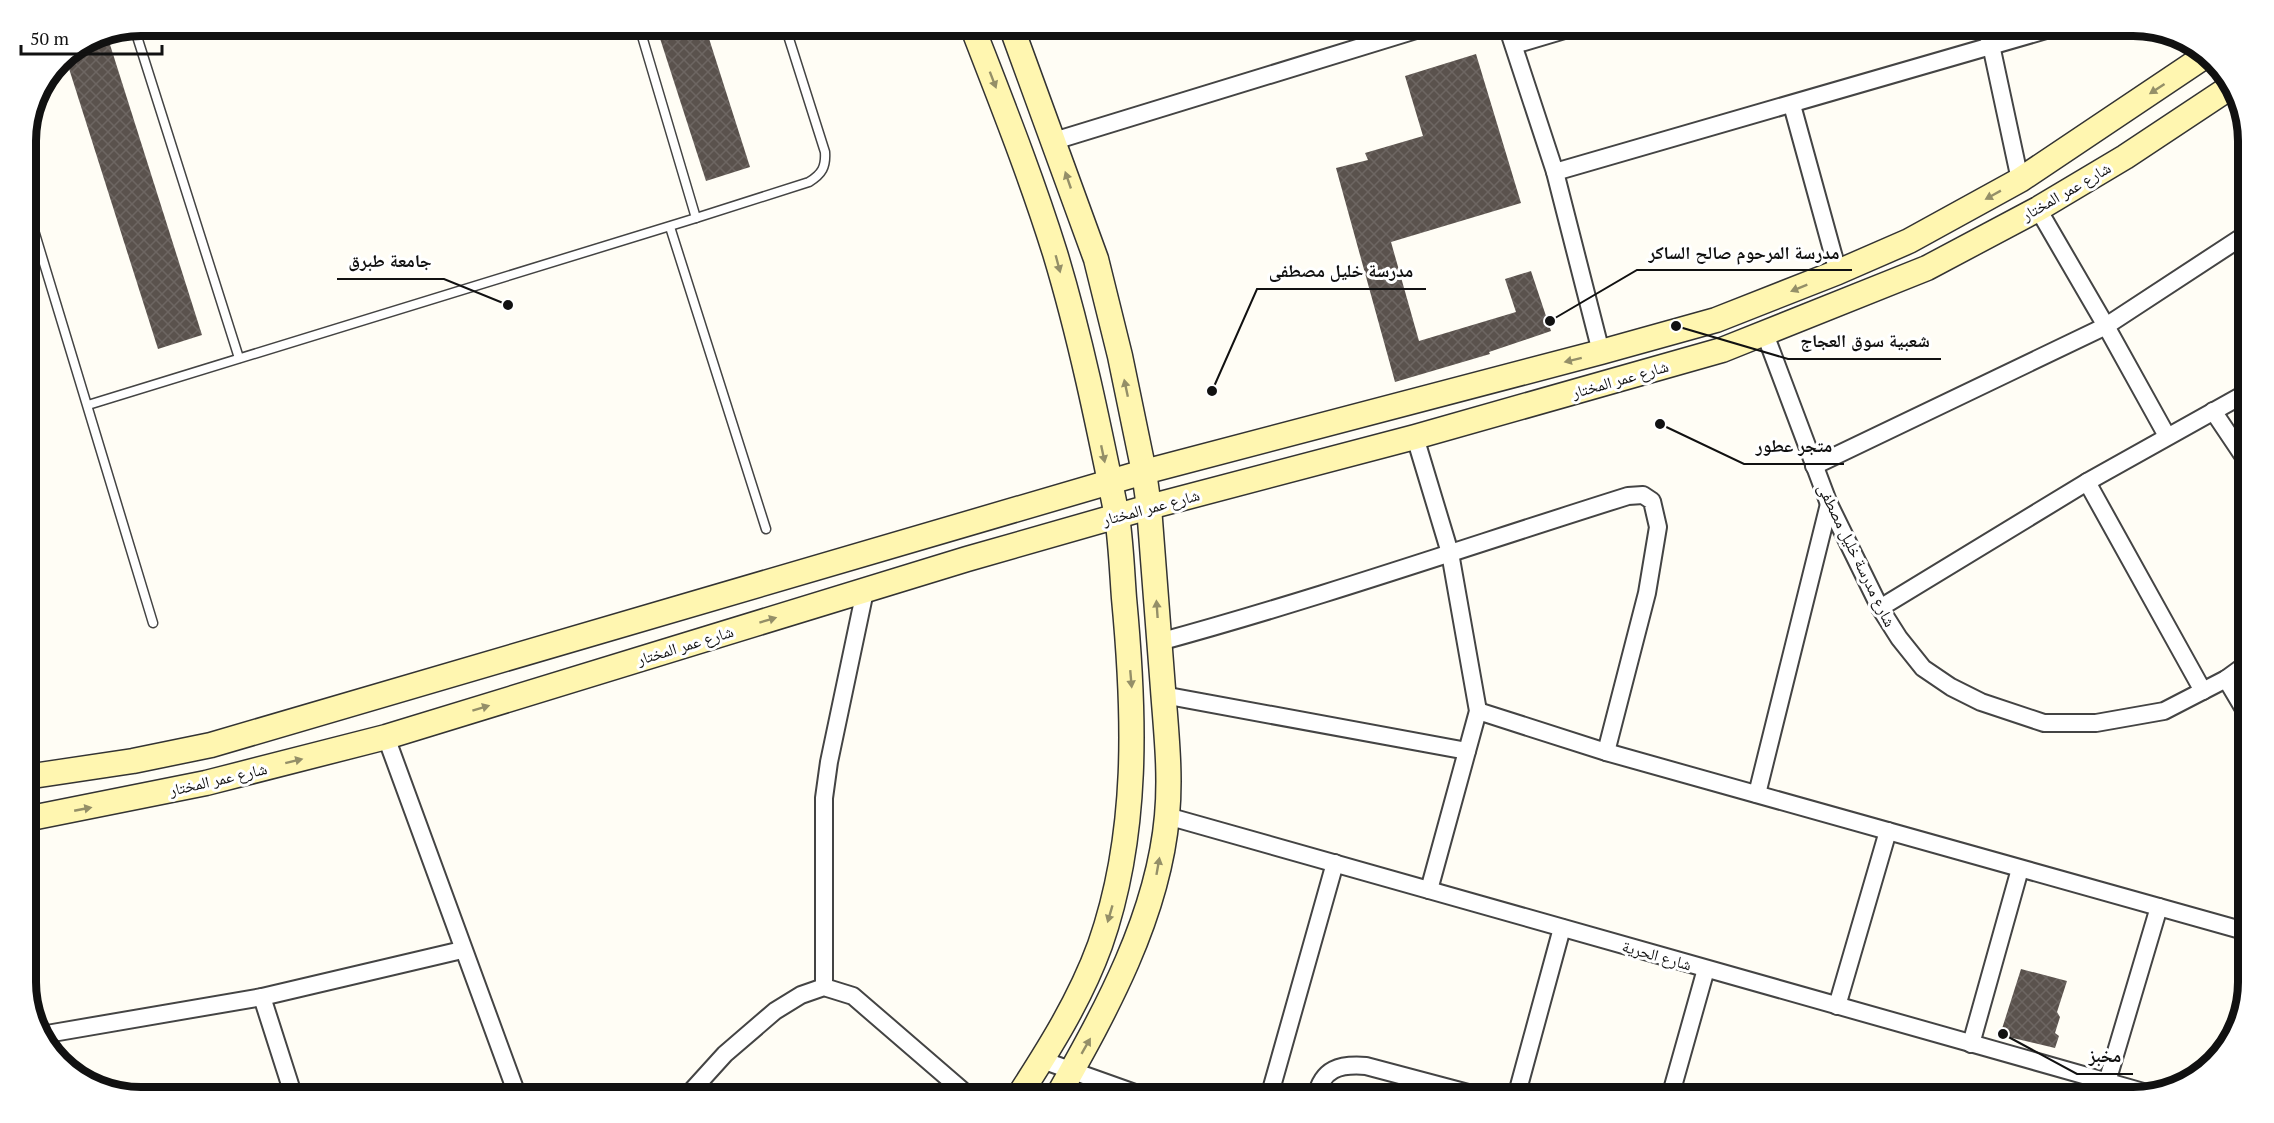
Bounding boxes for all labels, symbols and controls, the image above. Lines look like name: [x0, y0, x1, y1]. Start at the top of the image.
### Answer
scale bar: [21, 18, 162, 56]
text: 50 m: [30, 26, 70, 50]
one-way arrow: [988, 71, 998, 89]
one-way arrow: [2149, 83, 2165, 94]
street label: شارع عمر المختار: [2016, 157, 2115, 226]
one-way arrow: [1062, 171, 1072, 189]
one-way arrow: [1985, 189, 2001, 200]
callout: مدرسة المرحوم صالح الساكر: [1637, 234, 1852, 270]
text: مدرسة المرحوم صالح الساكر: [1648, 240, 1839, 265]
callout: جامعة طبرق: [337, 243, 444, 279]
text: جامعة طبرق: [348, 248, 432, 272]
callout: مدرسة خليل مصطفى: [1257, 253, 1426, 289]
one-way arrow: [1054, 255, 1063, 273]
text: مدرسة خليل مصطفى: [1269, 258, 1413, 282]
one-way arrow: [1789, 283, 1807, 293]
callout: شعبية سوق العجاج: [1788, 323, 1941, 359]
text: شعبية سوق العجاج: [1800, 328, 1930, 352]
one-way arrow: [1564, 355, 1582, 365]
street label: شارع عمر المختار: [1568, 355, 1671, 404]
one-way arrow: [1121, 379, 1131, 397]
callout: متجر عطور: [1744, 428, 1844, 464]
text: متجر عطور: [1755, 433, 1832, 457]
one-way arrow: [1099, 444, 1108, 463]
street label: شارع مدرسة خليل مصطفى: [1813, 480, 1901, 630]
street label: شارع عمر المختار: [1099, 483, 1202, 531]
one-way arrow: [1152, 600, 1162, 619]
one-way arrow: [759, 615, 777, 624]
street label: شارع عمر المختار: [633, 620, 736, 670]
one-way arrow: [1126, 670, 1136, 689]
one-way arrow: [473, 702, 491, 712]
one-way arrow: [285, 755, 303, 765]
street label: شارع عمر المختار: [166, 757, 269, 801]
one-way arrow: [74, 803, 93, 813]
one-way arrow: [1154, 856, 1163, 875]
one-way arrow: [1105, 905, 1114, 923]
street label: شارع الحرية: [1620, 935, 1694, 975]
one-way arrow: [1081, 1038, 1091, 1055]
callout: مخبز: [2077, 1038, 2133, 1074]
text: مخبز: [2088, 1043, 2121, 1067]

